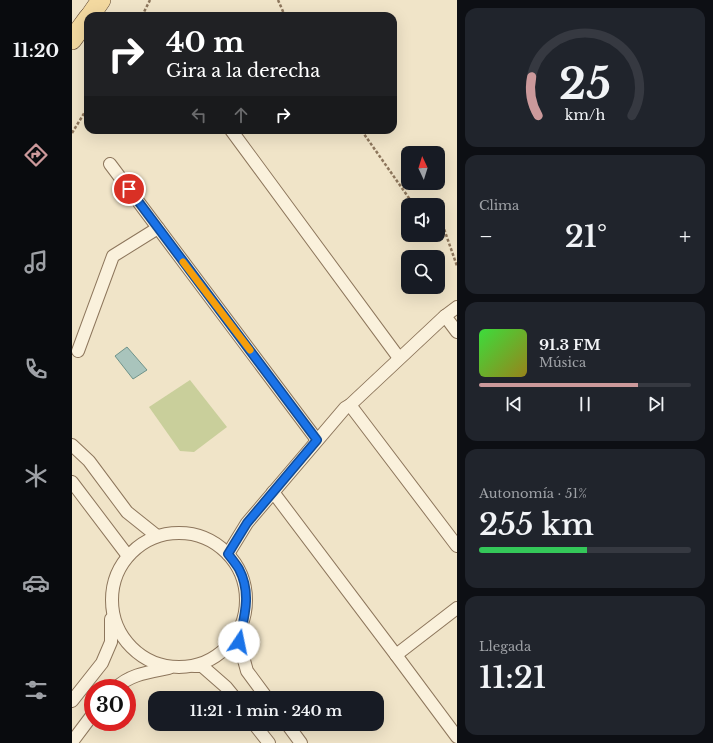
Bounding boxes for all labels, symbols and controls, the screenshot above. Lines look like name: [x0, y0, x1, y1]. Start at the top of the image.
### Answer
text: 40 m: [166, 25, 244, 60]
icon: right: [100, 28, 152, 80]
text: 11:20: [13, 40, 59, 62]
text: 25: [559, 58, 611, 109]
text: Gira a la derecha: [166, 60, 320, 82]
icon: left: [188, 104, 210, 126]
icon: ahead: [230, 104, 252, 126]
icon: right: [272, 104, 294, 126]
text: km/h: [565, 105, 605, 123]
icon: directions: [22, 141, 50, 169]
north arrow: [401, 146, 445, 190]
map controls: [401, 146, 445, 294]
pin: [112, 172, 146, 206]
icon: arrive: [118, 178, 140, 200]
text: Clima: [479, 197, 519, 214]
button: sound: [401, 198, 445, 242]
text: 21°: [565, 218, 607, 255]
text: −: [479, 223, 493, 250]
text: +: [679, 223, 691, 250]
icon: music: [22, 248, 50, 276]
button: search: [401, 250, 445, 294]
text: 91.3 FM: [539, 335, 601, 354]
text: Música: [539, 354, 586, 371]
icon: phone: [22, 355, 50, 383]
icon: previous: [503, 393, 525, 415]
icon: pause: [574, 393, 596, 415]
icon: next: [645, 393, 667, 415]
icon: climate: [22, 462, 50, 490]
text: Autonomía · 51%: [479, 485, 587, 502]
text: 255 km: [479, 506, 594, 543]
icon: car: [22, 569, 50, 597]
position arrow: [218, 621, 260, 663]
text: Llegada: [479, 638, 531, 655]
text: 11:21: [479, 659, 546, 696]
icon: filters: [22, 676, 50, 704]
speed limit sign: 30: [84, 679, 136, 731]
text: 11:21 · 1 min · 240 m: [190, 701, 342, 720]

